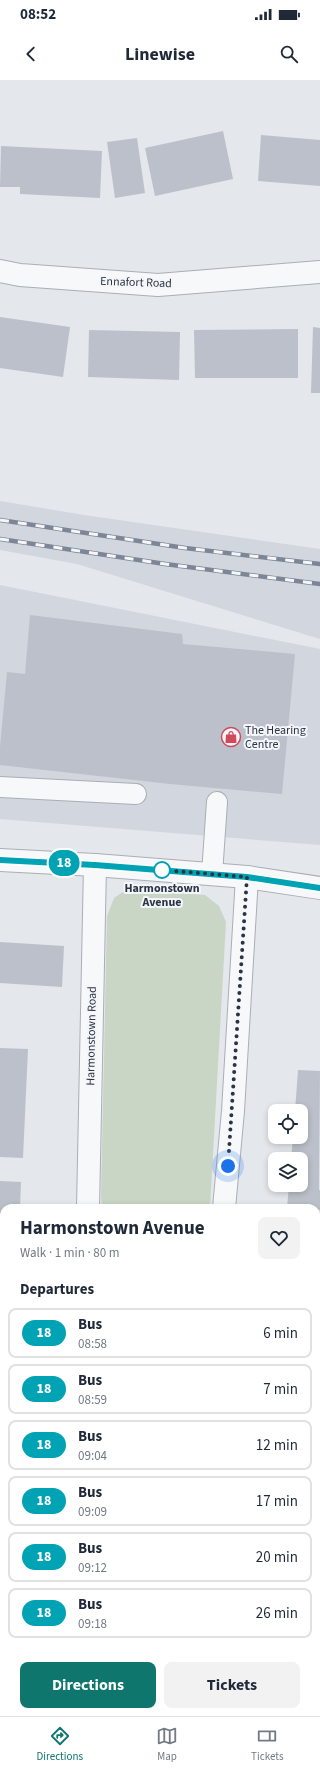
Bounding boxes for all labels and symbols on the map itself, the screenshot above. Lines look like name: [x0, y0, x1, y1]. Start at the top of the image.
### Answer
street label: Ennafort Road: [100, 273, 172, 292]
place label: The Hearing Centre: [245, 722, 306, 753]
shop icon: The Hearing Centre: [220, 726, 242, 748]
line badge: 18: [46, 850, 82, 876]
marker: Harmonstown Avenue: [153, 861, 171, 879]
place label: Harmonstown Avenue: [124, 880, 200, 911]
street label: Harmonstown Road: [82, 986, 101, 1086]
your location: [218, 1156, 238, 1176]

